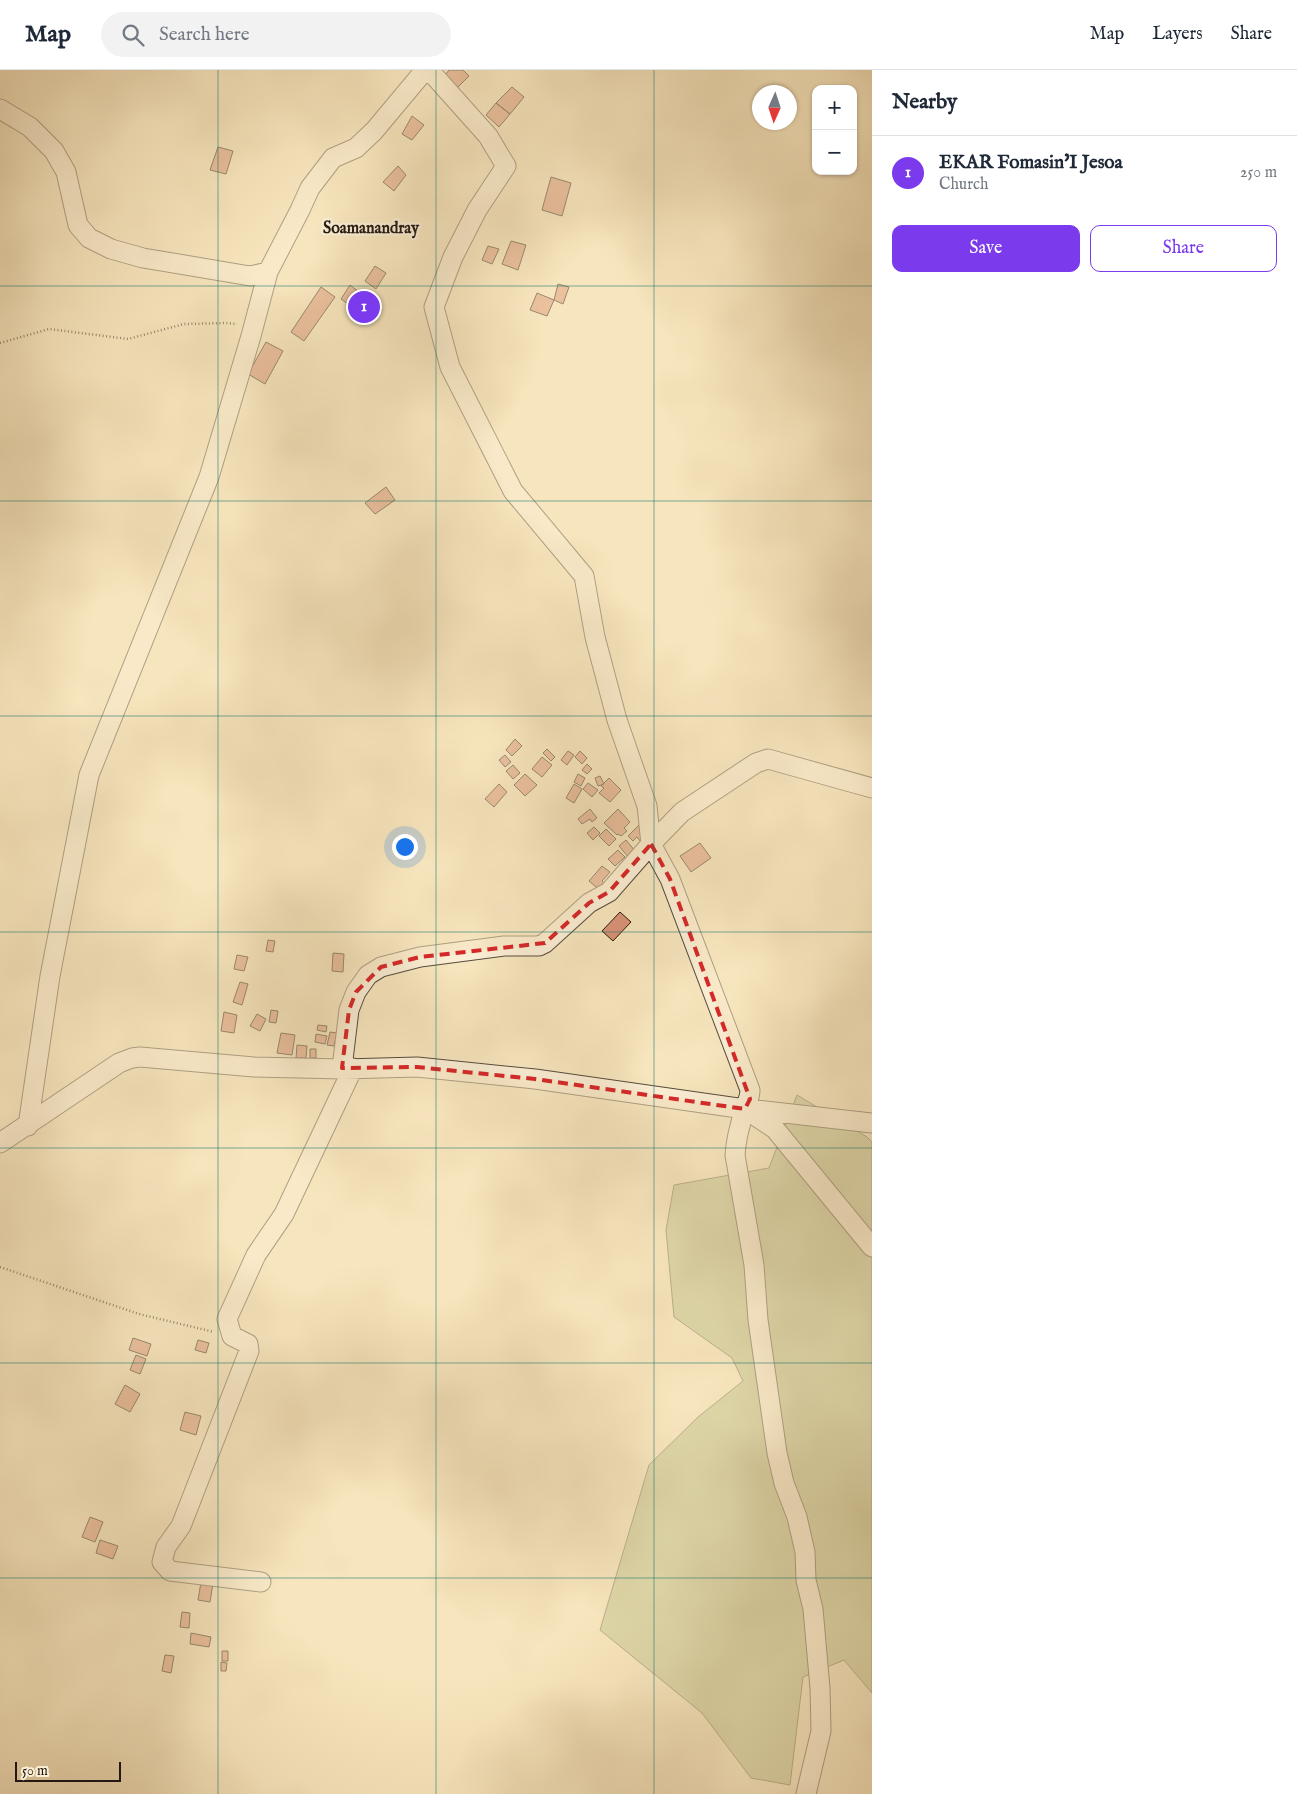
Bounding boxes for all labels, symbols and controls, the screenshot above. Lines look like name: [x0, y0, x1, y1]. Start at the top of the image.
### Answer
search box: [101, 12, 451, 57]
text: Map: [25, 19, 71, 50]
icon: search: [119, 21, 147, 49]
text: Search here: [159, 23, 250, 47]
text: Map: [1090, 23, 1124, 46]
text: Layers: [1152, 23, 1203, 46]
text: Share: [1231, 23, 1272, 46]
north arrow: [752, 85, 797, 130]
map controls: [812, 85, 857, 175]
button: +: [812, 85, 857, 130]
text: Nearby: [892, 89, 957, 116]
button: −: [812, 130, 857, 175]
text: EKAR Fomasin'I Jesoa: [939, 151, 1123, 175]
text: 1: [905, 163, 911, 183]
text: 250 m: [1240, 163, 1277, 183]
text: Church: [939, 175, 988, 195]
district label: Soamanandray: [323, 219, 420, 239]
button: Save: [892, 225, 1080, 272]
button: Share: [1090, 225, 1277, 272]
pin: 1: [348, 288, 380, 326]
your location: [392, 834, 418, 860]
scale bar: [15, 1759, 121, 1782]
text: 50 m: [22, 1762, 48, 1780]

